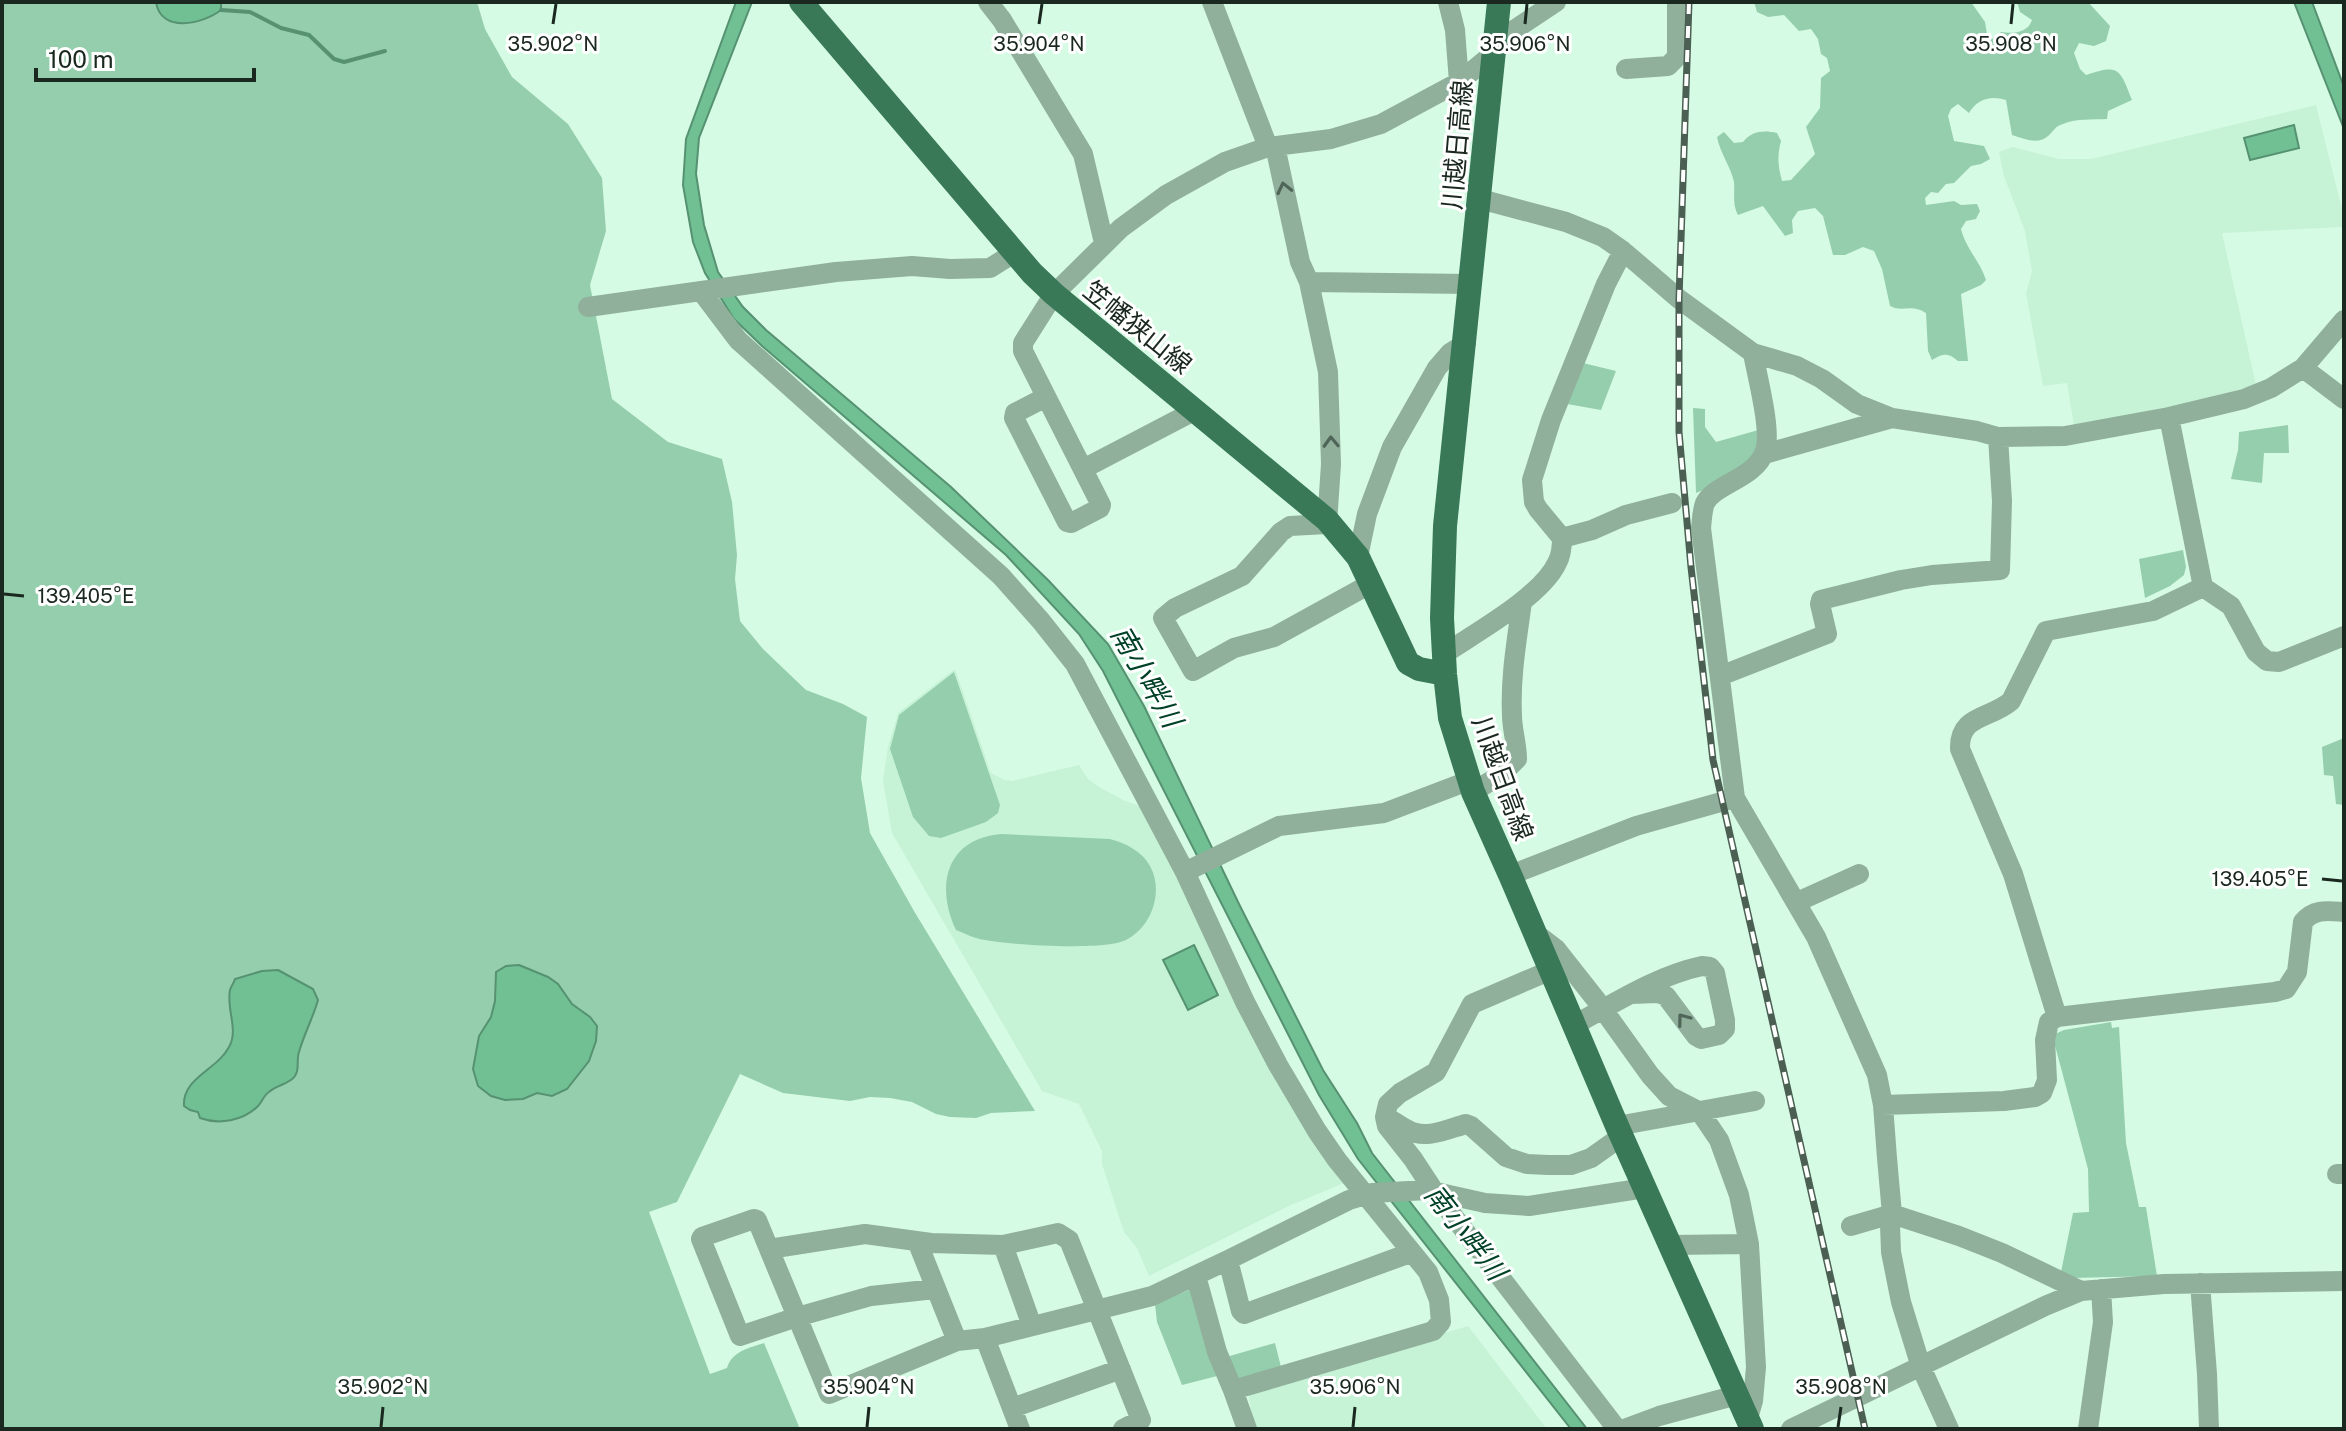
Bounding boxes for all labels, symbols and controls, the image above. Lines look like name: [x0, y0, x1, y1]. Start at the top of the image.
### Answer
scale bar: [36, 32, 254, 82]
text: 35.902°N: [508, 32, 598, 56]
text: 35.904°N: [993, 32, 1085, 56]
text: 35.906°N: [1479, 32, 1571, 56]
text: 35.908°N: [1965, 32, 2057, 56]
text: 100 m: [48, 45, 114, 73]
street label: 川越日高線: [1436, 79, 1478, 211]
one-way arrow: [1276, 181, 1293, 195]
street label: 笠幡狭山線: [1078, 274, 1198, 380]
one-way arrow: [1322, 435, 1339, 448]
text: 139.405°E: [38, 584, 134, 608]
water label: 南小畔川: [1105, 619, 1191, 735]
street label: 川越日高線: [1466, 712, 1540, 844]
text: 139.405°E: [2212, 867, 2308, 891]
one-way arrow: [1678, 1013, 1693, 1027]
water label: 南小畔川: [1419, 1178, 1515, 1289]
text: 35.902°N: [338, 1375, 428, 1399]
text: 35.904°N: [823, 1375, 915, 1399]
text: 35.906°N: [1309, 1375, 1401, 1399]
text: 35.908°N: [1795, 1375, 1887, 1399]

